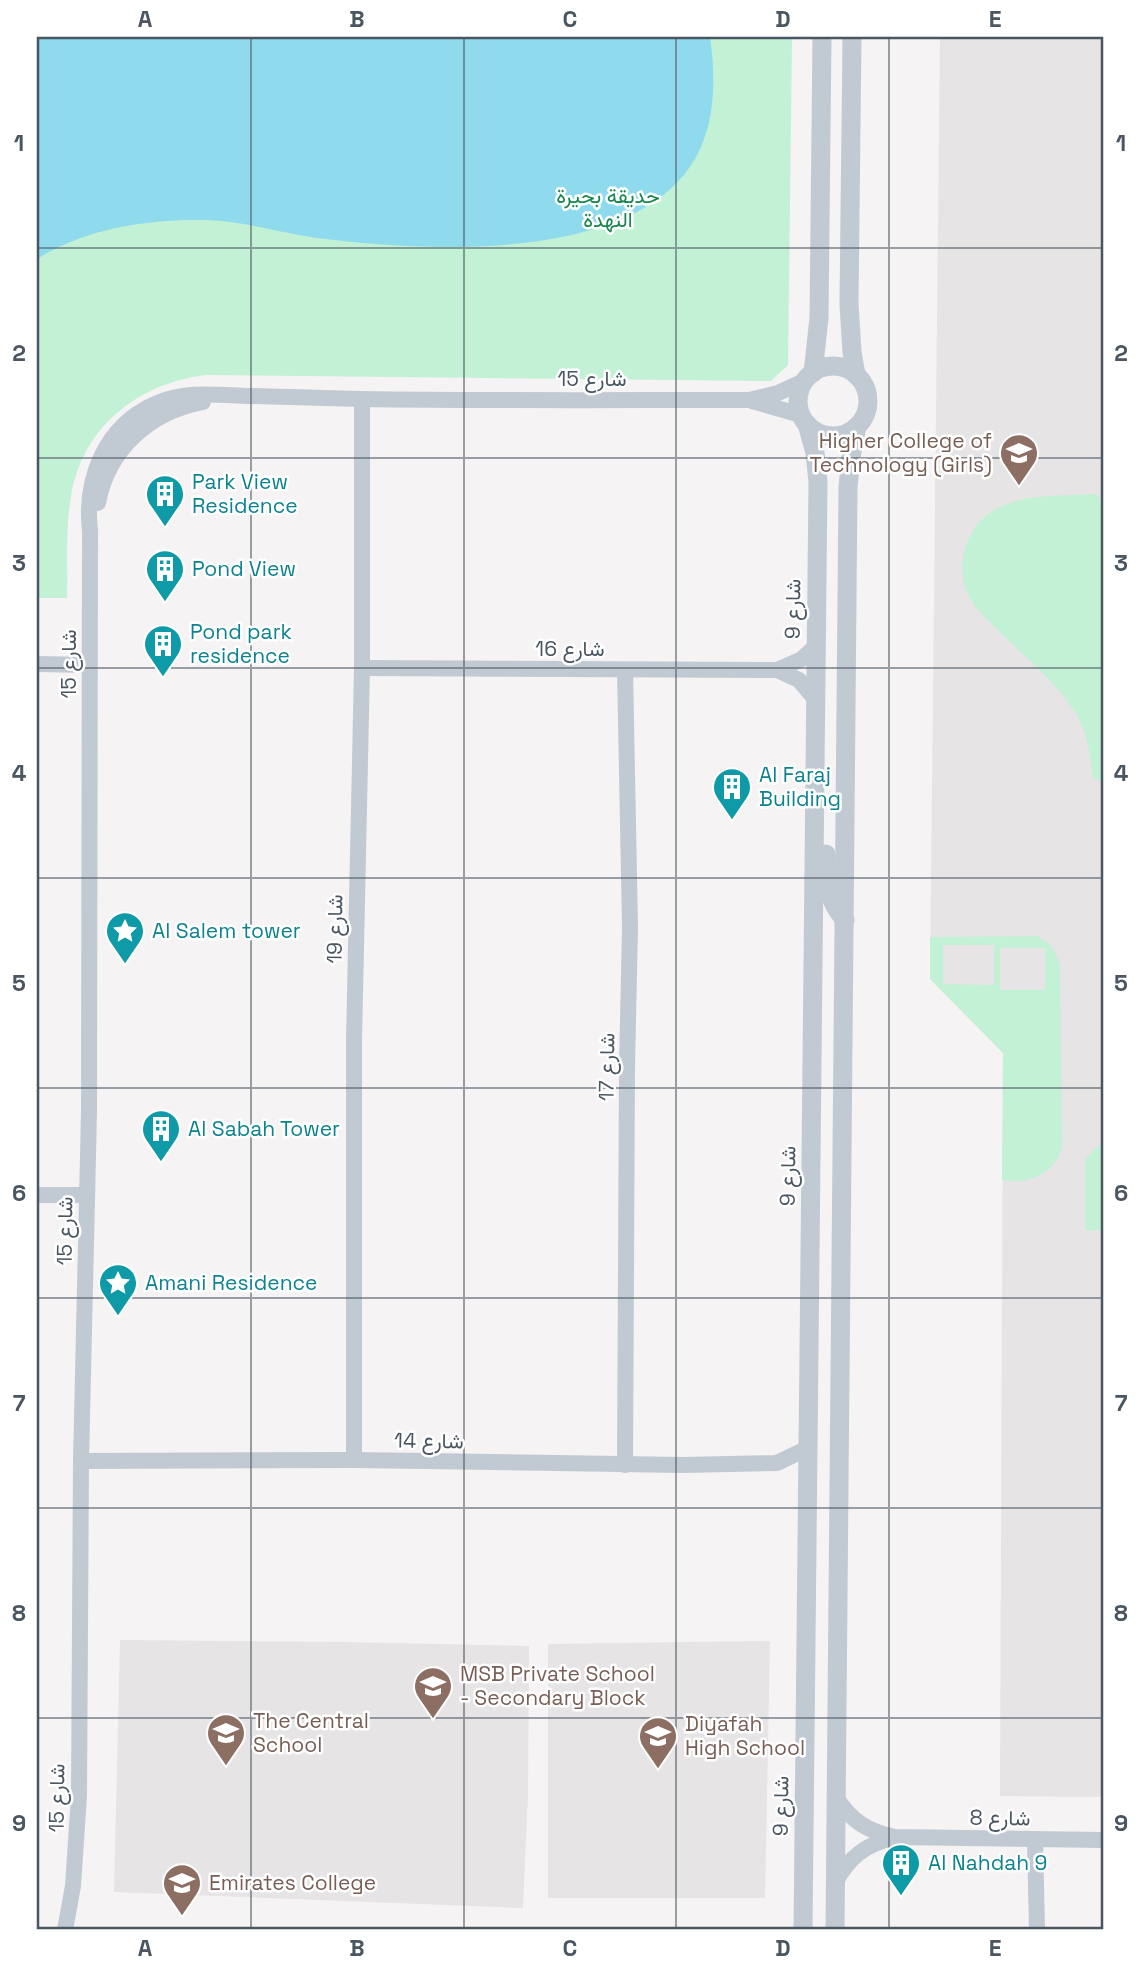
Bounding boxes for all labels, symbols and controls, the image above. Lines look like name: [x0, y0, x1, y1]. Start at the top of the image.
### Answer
text: A: [138, 4, 153, 34]
text: B: [349, 4, 365, 34]
text: C: [563, 4, 577, 34]
text: D: [775, 4, 791, 34]
text: E: [989, 4, 1001, 34]
text: 1: [14, 128, 24, 158]
text: 1: [1116, 128, 1126, 158]
park label: حديقة بحيرة النهدة: [556, 182, 660, 233]
text: 2: [12, 338, 26, 368]
text: 2: [1114, 338, 1128, 368]
street label: شارع 15: [558, 365, 627, 393]
place label: Higher College of Technology (Girls): [809, 427, 992, 478]
school or university icon: Higher College of Technology (Girls): [998, 432, 1040, 487]
place label: Park View Residence: [192, 468, 298, 519]
building icon: Park View Residence: [144, 473, 186, 528]
text: 3: [12, 548, 26, 578]
building icon: Pond View: [144, 548, 186, 603]
text: 3: [1114, 548, 1128, 578]
place label: Pond View: [192, 555, 296, 582]
street label: شارع 9: [778, 579, 808, 639]
place label: Pond park residence: [190, 618, 292, 669]
building icon: Pond park residence: [142, 623, 184, 678]
street label: شارع 15: [55, 630, 83, 699]
street label: شارع 16: [535, 635, 605, 663]
text: 4: [12, 758, 27, 788]
text: 4: [1114, 758, 1129, 788]
place label: Al Faraj Building: [759, 761, 841, 812]
building icon: Al Faraj Building: [711, 766, 753, 821]
street label: شارع 19: [320, 894, 350, 964]
place icon: Al Salem tower: [104, 910, 146, 965]
place label: Al Salem tower: [152, 917, 301, 944]
text: 5: [12, 968, 26, 998]
text: 5: [1114, 968, 1128, 998]
street label: شارع 17: [592, 1033, 622, 1101]
building icon: Al Sabah Tower: [140, 1108, 182, 1163]
place label: Al Sabah Tower: [188, 1115, 340, 1142]
street label: شارع 9: [773, 1146, 803, 1206]
text: 6: [12, 1178, 26, 1208]
text: 6: [1114, 1178, 1128, 1208]
street label: شارع 15: [50, 1196, 80, 1266]
place icon: Amani Residence: [97, 1262, 139, 1317]
place label: Amani Residence: [145, 1269, 318, 1296]
text: 7: [13, 1388, 26, 1418]
text: 7: [1115, 1388, 1128, 1418]
street label: شارع 14: [394, 1426, 464, 1456]
text: 8: [12, 1598, 26, 1628]
text: 8: [1114, 1598, 1128, 1628]
place label: MSB Private School - Secondary Block: [460, 1660, 655, 1711]
school or university icon: MSB Private School - Secondary Block: [412, 1665, 454, 1720]
place label: The Central School: [253, 1707, 369, 1758]
place label: Diyafah High School: [685, 1710, 805, 1761]
school or university icon: The Central School: [205, 1712, 247, 1767]
school or university icon: Diyafah High School: [637, 1715, 679, 1770]
street label: شارع 15: [42, 1763, 72, 1833]
street label: شارع 9: [766, 1776, 796, 1836]
street label: شارع 8: [969, 1803, 1031, 1833]
text: 9: [12, 1808, 26, 1838]
text: 9: [1114, 1808, 1128, 1838]
building icon: Al Nahdah 9: [880, 1842, 922, 1897]
place label: Al Nahdah 9: [928, 1849, 1047, 1876]
school or university icon: Emirates College: [161, 1862, 203, 1917]
place label: Emirates College: [209, 1869, 376, 1896]
text: A: [138, 1933, 153, 1963]
text: B: [349, 1933, 365, 1963]
text: C: [563, 1933, 577, 1963]
text: D: [775, 1933, 791, 1963]
text: E: [989, 1933, 1001, 1963]

